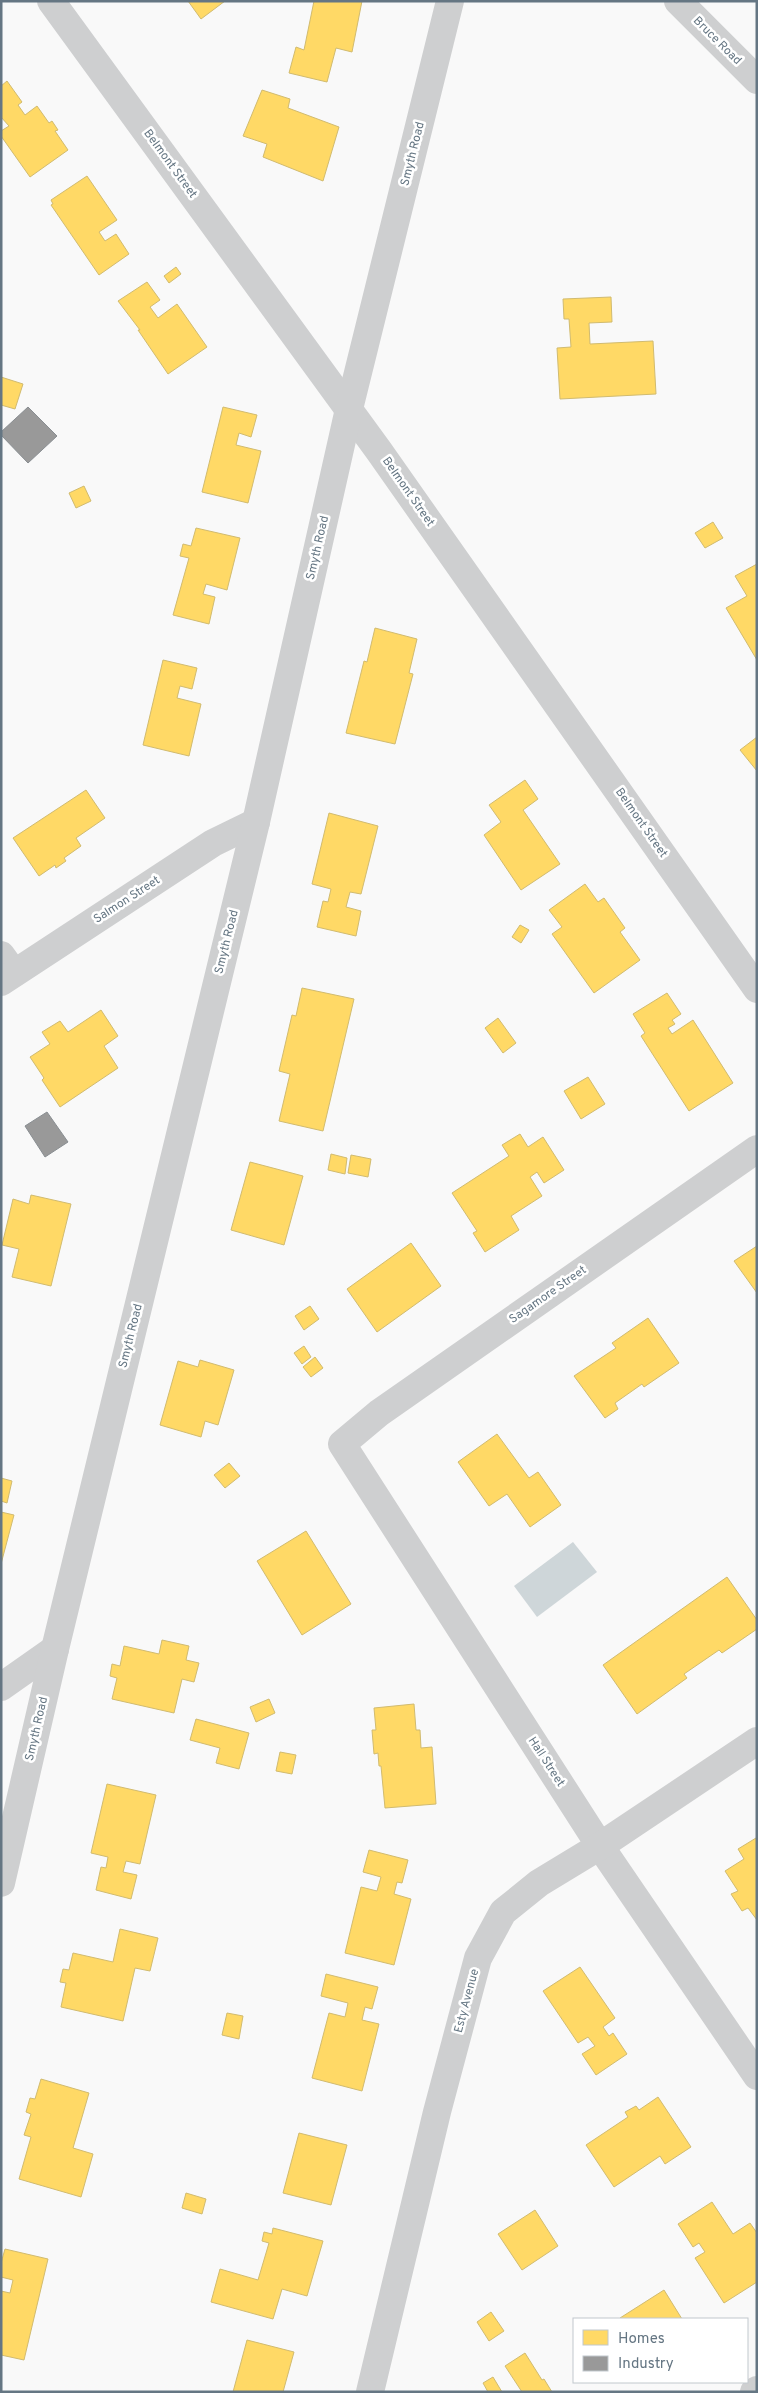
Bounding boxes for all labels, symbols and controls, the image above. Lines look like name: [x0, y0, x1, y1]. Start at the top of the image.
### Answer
street label: Bruce Road: [689, 13, 745, 69]
street label: Smyth Road: [397, 120, 429, 188]
street label: Belmont Street: [140, 126, 200, 202]
street label: Belmont Street: [378, 454, 438, 530]
street label: Smyth Road: [303, 514, 333, 582]
street label: Belmont Street: [611, 785, 671, 861]
street label: Salmon Street: [91, 873, 163, 927]
street label: Smyth Road: [211, 908, 243, 976]
street label: Sagamore Street: [506, 1262, 590, 1328]
street label: Smyth Road: [115, 1302, 147, 1370]
street label: Smyth Road: [22, 1695, 52, 1763]
street label: Hall Street: [524, 1734, 568, 1790]
street label: Esty Avenue: [451, 1967, 483, 2035]
legend: [573, 2318, 748, 2383]
text: Homes: [618, 2330, 665, 2349]
text: Industry: [618, 2355, 674, 2374]

